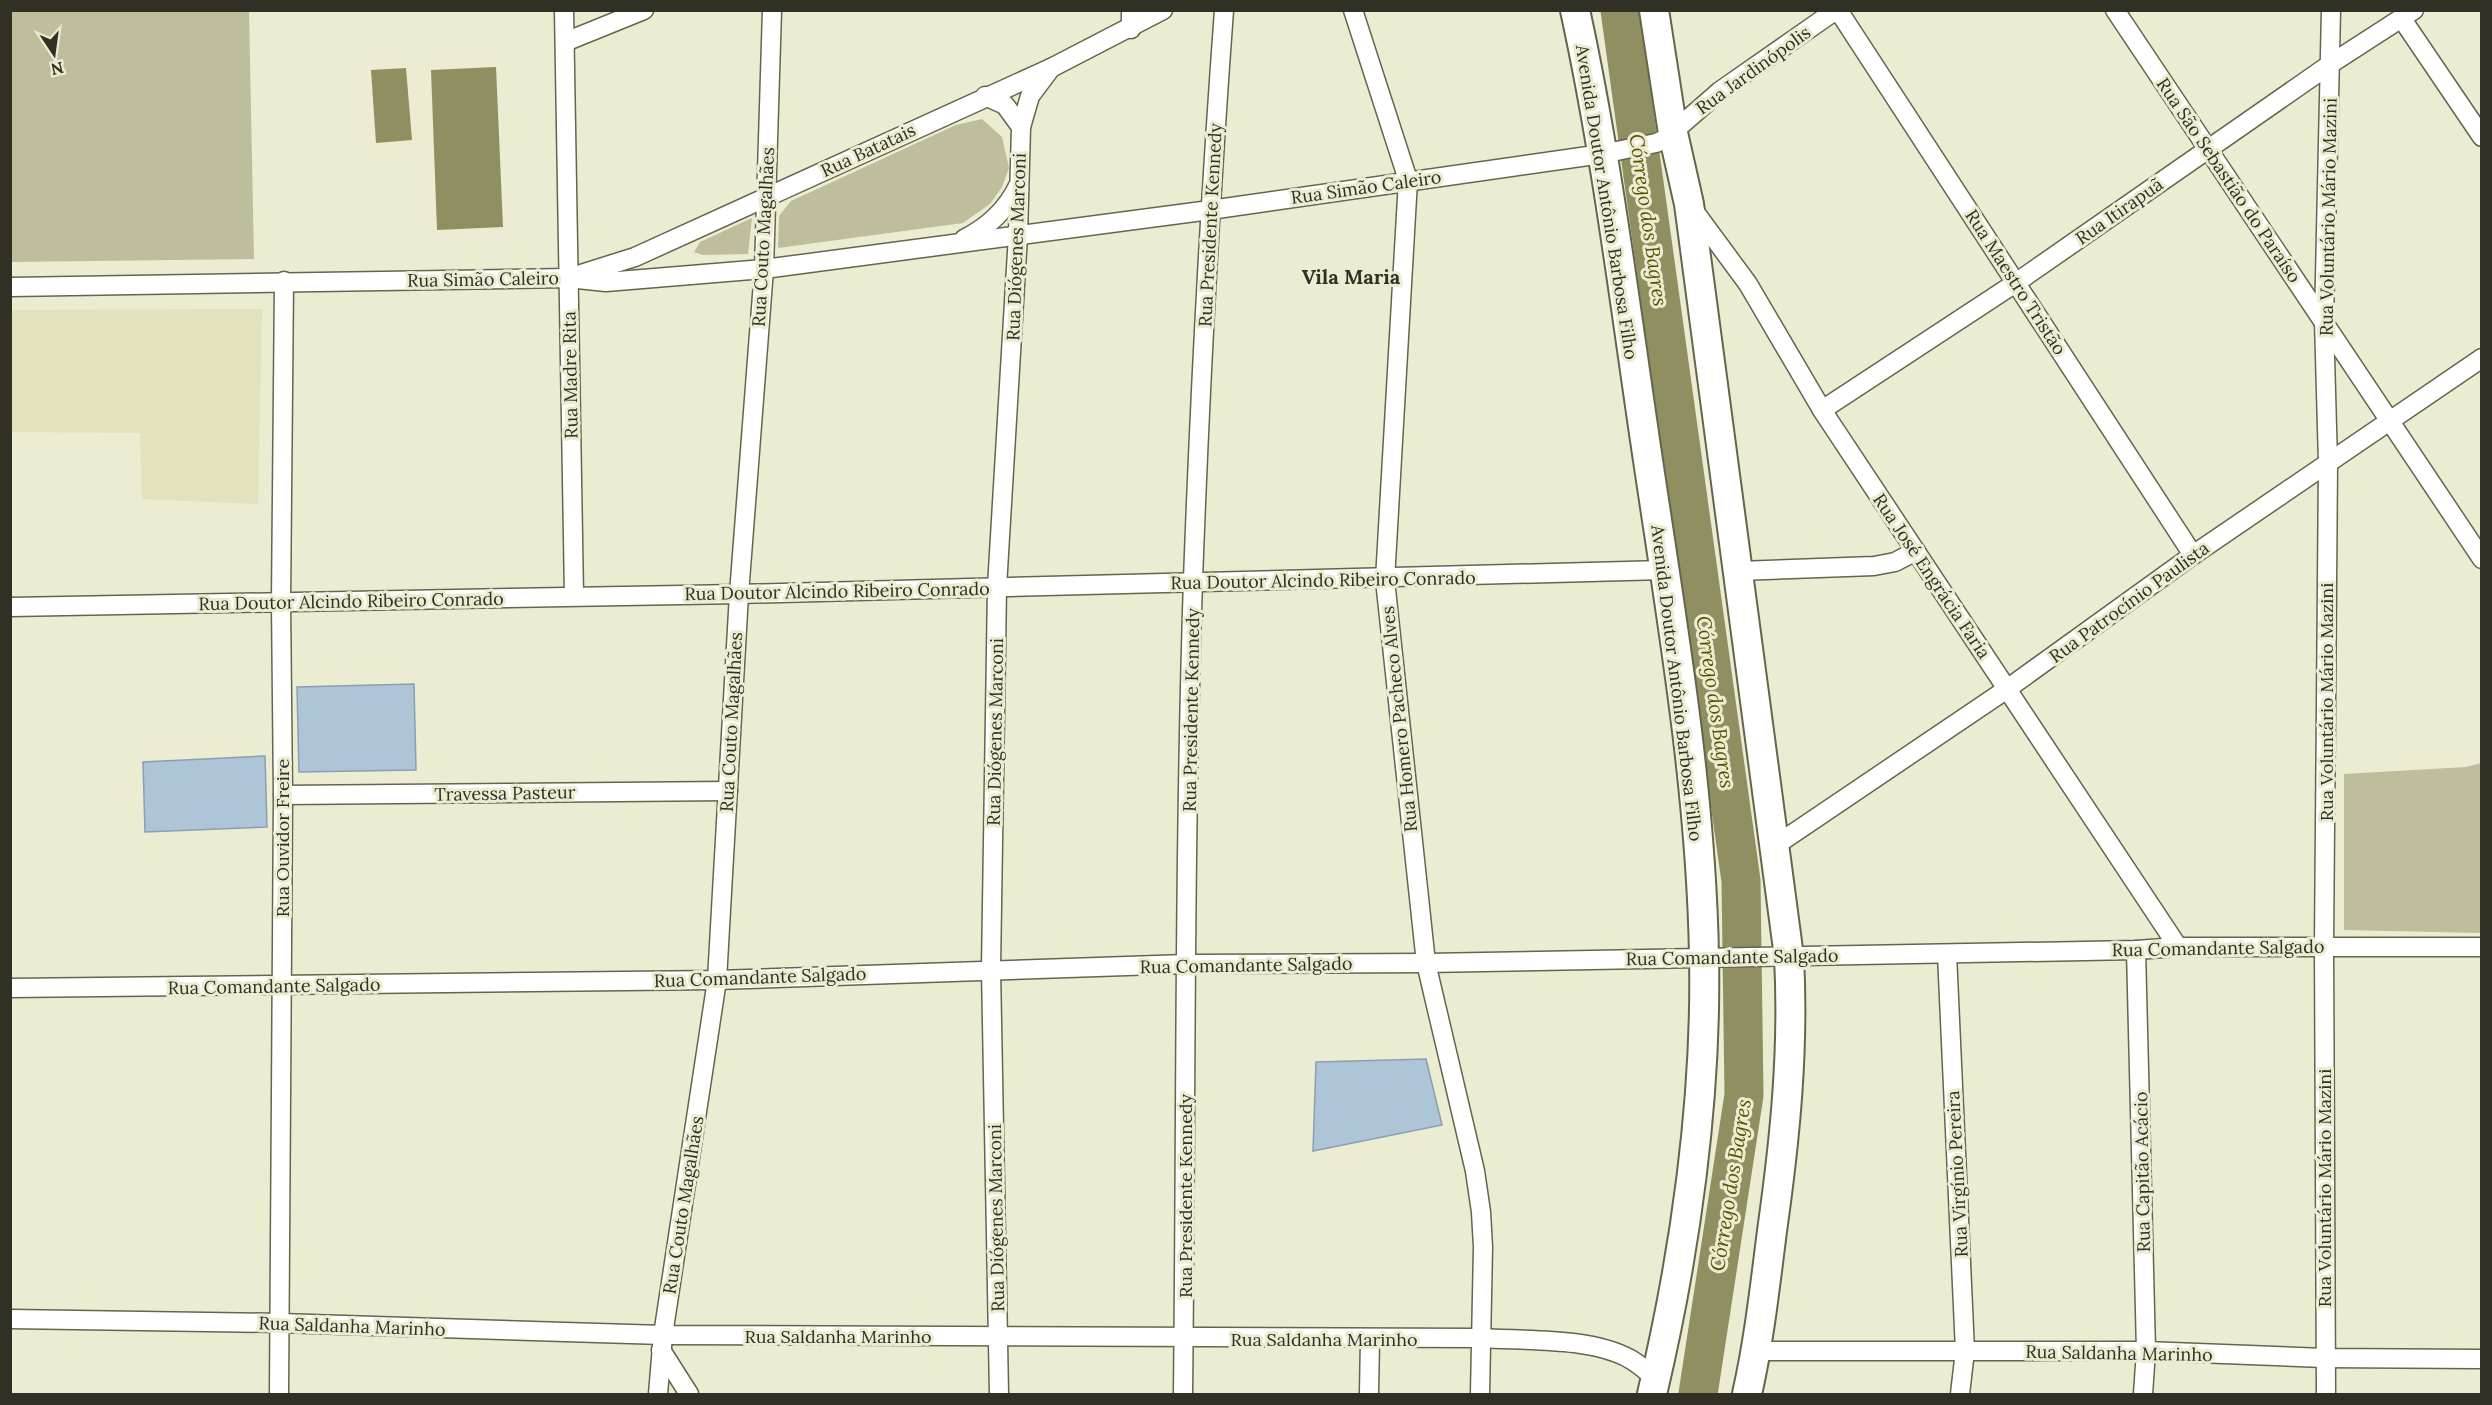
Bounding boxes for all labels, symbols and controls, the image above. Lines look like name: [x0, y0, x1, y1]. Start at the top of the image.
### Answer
street label: Rua Jardinópolis: [1691, 21, 1815, 119]
north arrow: [24, 24, 84, 84]
street label: Avenida Doutor Antônio Barbosa Filho: [1571, 42, 1643, 361]
text: N: [49, 57, 66, 80]
street label: Rua São Sebastião do Paraíso: [2152, 73, 2306, 287]
street label: Rua Voluntário Mário Mazini: [2314, 98, 2342, 336]
street label: Rua Batatais: [817, 118, 919, 182]
street label: Rua Presidente Kennedy: [1193, 122, 1227, 327]
water label: Córrego dos Bagres: [1625, 132, 1673, 308]
street label: Rua Couto Magalhães: [747, 146, 779, 328]
street label: Rua Diógenes Marconi: [1001, 153, 1031, 341]
street label: Rua Simão Caleiro: [1289, 165, 1443, 209]
street label: Rua Itirapuã: [2071, 172, 2167, 250]
street label: Rua Maestro Tristão: [1960, 205, 2072, 359]
district label: Vila Maria: [1302, 264, 1401, 289]
street label: Rua Simão Caleiro: [407, 266, 559, 292]
street label: Rua Madre Rita: [557, 311, 583, 439]
street label: Rua José Engrácia Faria: [1868, 489, 1996, 663]
street label: Avenida Doutor Antônio Barbosa Filho: [1646, 523, 1708, 842]
street label: Rua Patrocínio Paulista: [2044, 536, 2214, 668]
street label: Rua Doutor Alcindo Ribeiro Conrado: [1170, 566, 1476, 594]
street label: Rua Doutor Alcindo Ribeiro Conrado: [684, 577, 990, 605]
street label: Rua Voluntário Mário Mazini: [2315, 583, 2338, 821]
street label: Rua Doutor Alcindo Ribeiro Conrado: [198, 587, 504, 615]
street label: Rua Homero Pacheco Alves: [1376, 605, 1422, 833]
street label: Rua Presidente Kennedy: [1178, 607, 1204, 812]
water label: Córrego dos Bagres: [1692, 614, 1740, 790]
street label: Rua Couto Magalhães: [715, 631, 747, 813]
street label: Rua Diógenes Marconi: [982, 638, 1008, 826]
street label: Rua Ouvidor Freire: [271, 758, 294, 917]
street label: Travessa Pasteur: [434, 780, 576, 806]
street label: Rua Comandante Salgado: [2111, 935, 2325, 961]
street label: Rua Comandante Salgado: [1625, 944, 1839, 970]
street label: Rua Comandante Salgado: [1139, 952, 1353, 978]
street label: Rua Comandante Salgado: [653, 962, 867, 992]
street label: Rua Comandante Salgado: [167, 973, 381, 999]
street label: Rua Voluntário Mário Mazini: [2313, 1069, 2336, 1307]
street label: Rua Virgínio Pereira: [1941, 1090, 1973, 1258]
street label: Rua Capitão Acácio: [2129, 1091, 2155, 1253]
street label: Rua Presidente Kennedy: [1174, 1094, 1197, 1298]
water label: Córrego dos Bagres: [1704, 1097, 1756, 1273]
street label: Rua Couto Magalhães: [658, 1114, 708, 1296]
street label: Rua Diógenes Marconi: [983, 1124, 1009, 1312]
street label: Rua Saldanha Marinho: [258, 1311, 446, 1341]
street label: Rua Saldanha Marinho: [744, 1325, 932, 1348]
street label: Rua Saldanha Marinho: [1230, 1328, 1418, 1351]
street label: Rua Saldanha Marinho: [2025, 1340, 2213, 1366]

